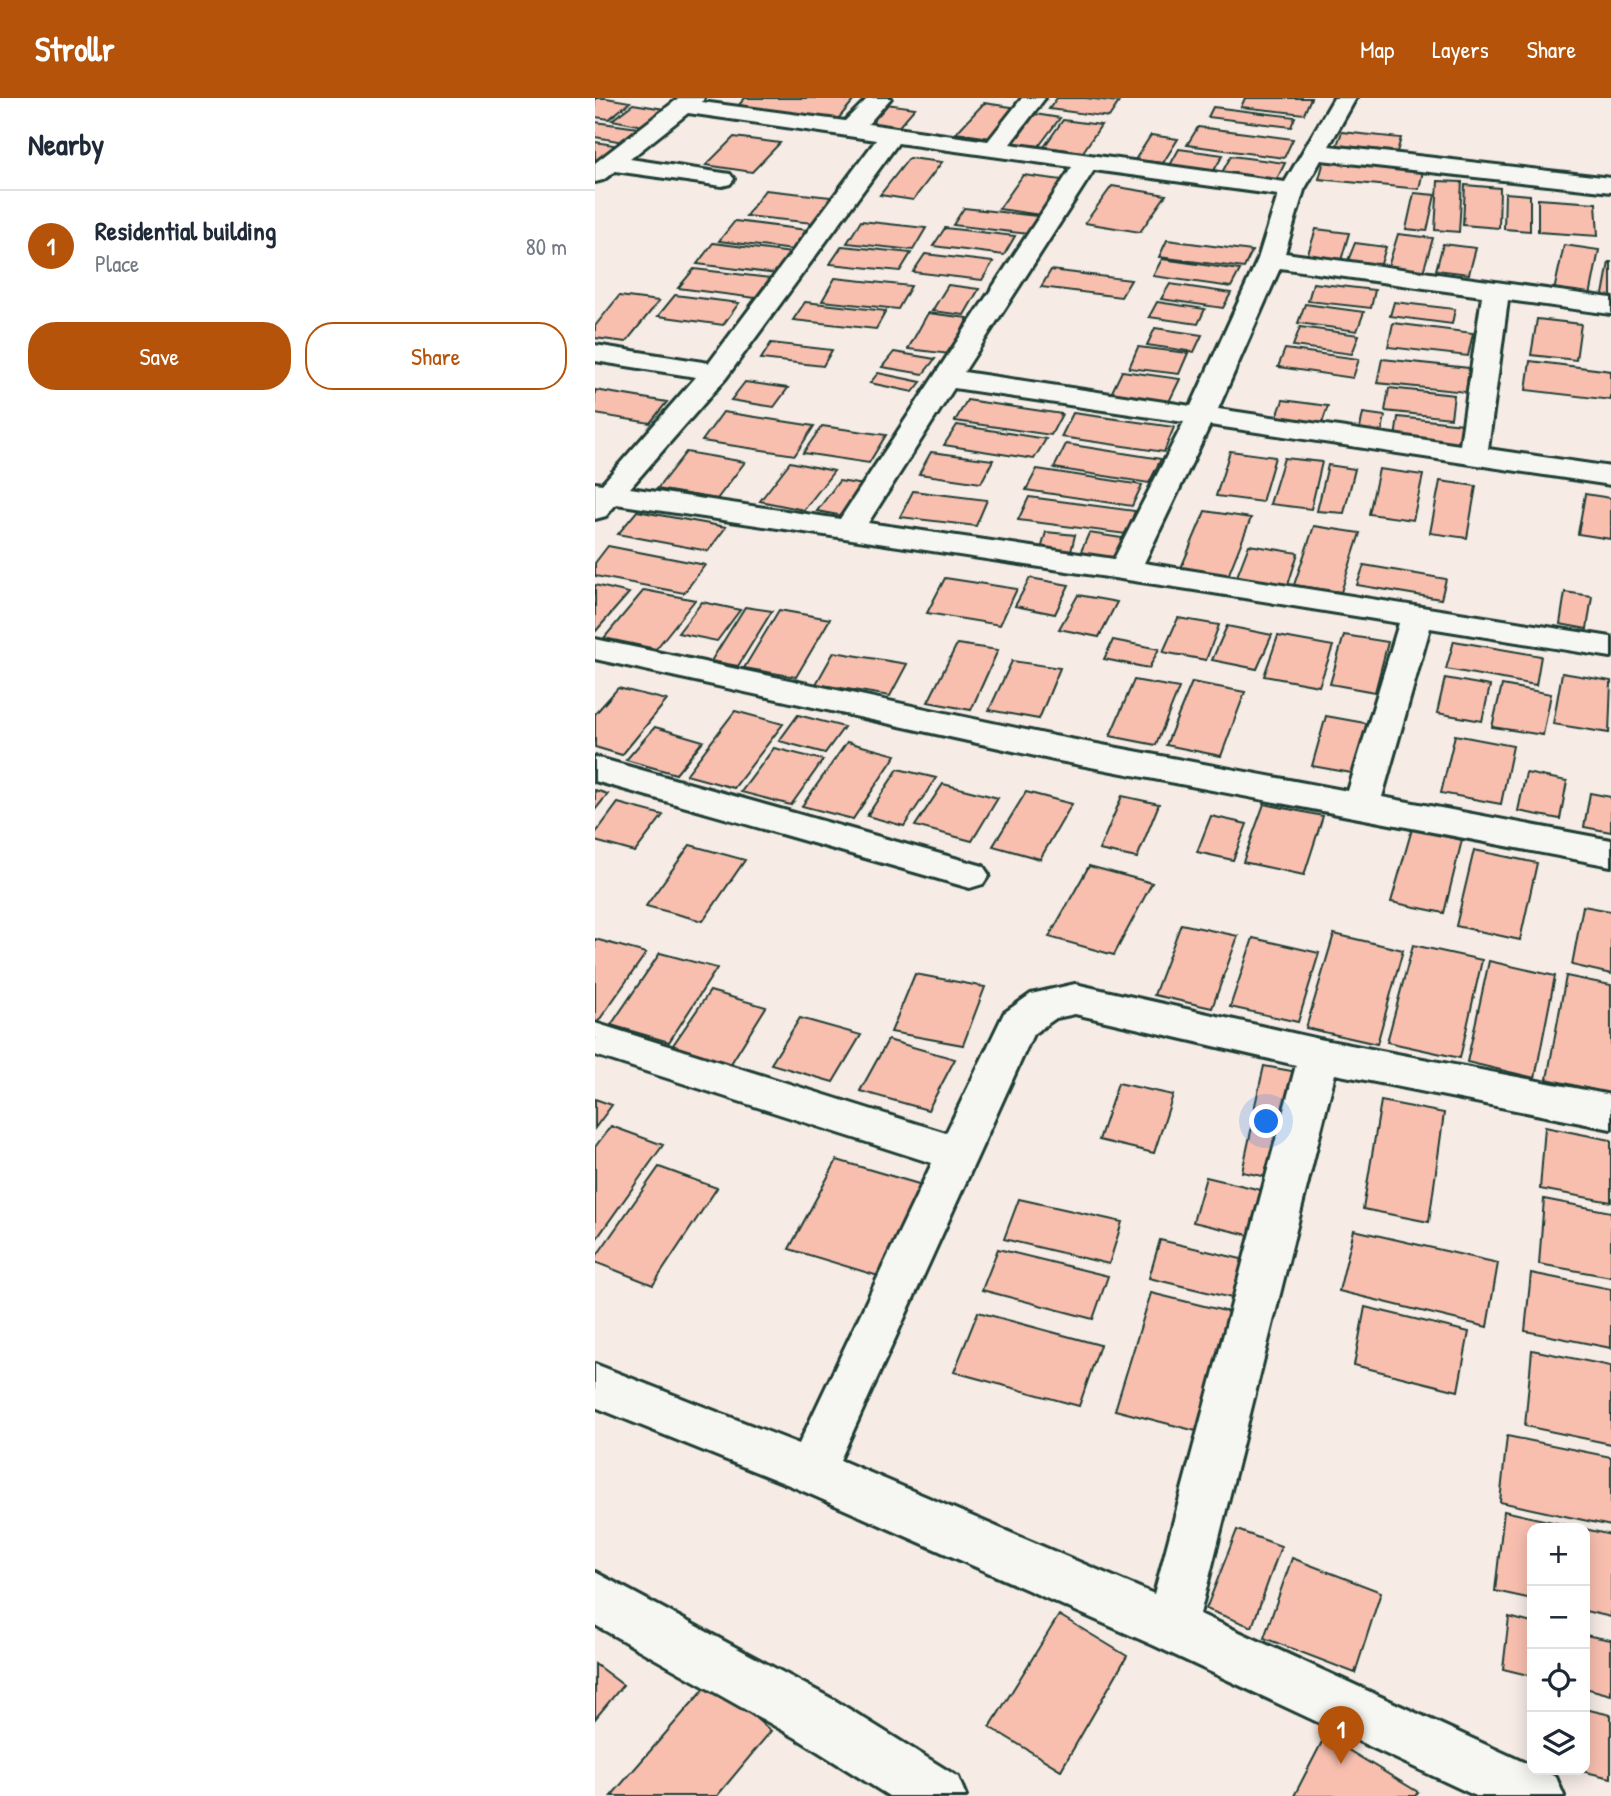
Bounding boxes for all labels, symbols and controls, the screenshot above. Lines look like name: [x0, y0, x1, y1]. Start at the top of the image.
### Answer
text: Strollr: [35, 27, 114, 71]
text: Map: [1360, 33, 1394, 65]
text: Layers: [1432, 33, 1489, 65]
text: Share: [1527, 33, 1576, 65]
text: Nearby: [28, 124, 104, 164]
text: Residential building: [95, 213, 276, 248]
text: 1: [47, 231, 55, 262]
text: 80 m: [526, 231, 567, 262]
text: Place: [95, 248, 139, 279]
button: Save: [28, 322, 291, 390]
button: Share: [305, 322, 567, 390]
your location: [1249, 1104, 1283, 1138]
map controls: [1527, 1523, 1590, 1775]
button: +: [1527, 1523, 1590, 1586]
button: −: [1527, 1586, 1590, 1649]
button: locate: [1527, 1649, 1590, 1712]
pin: 1: [1318, 1706, 1364, 1764]
button: layers: [1527, 1712, 1590, 1775]

